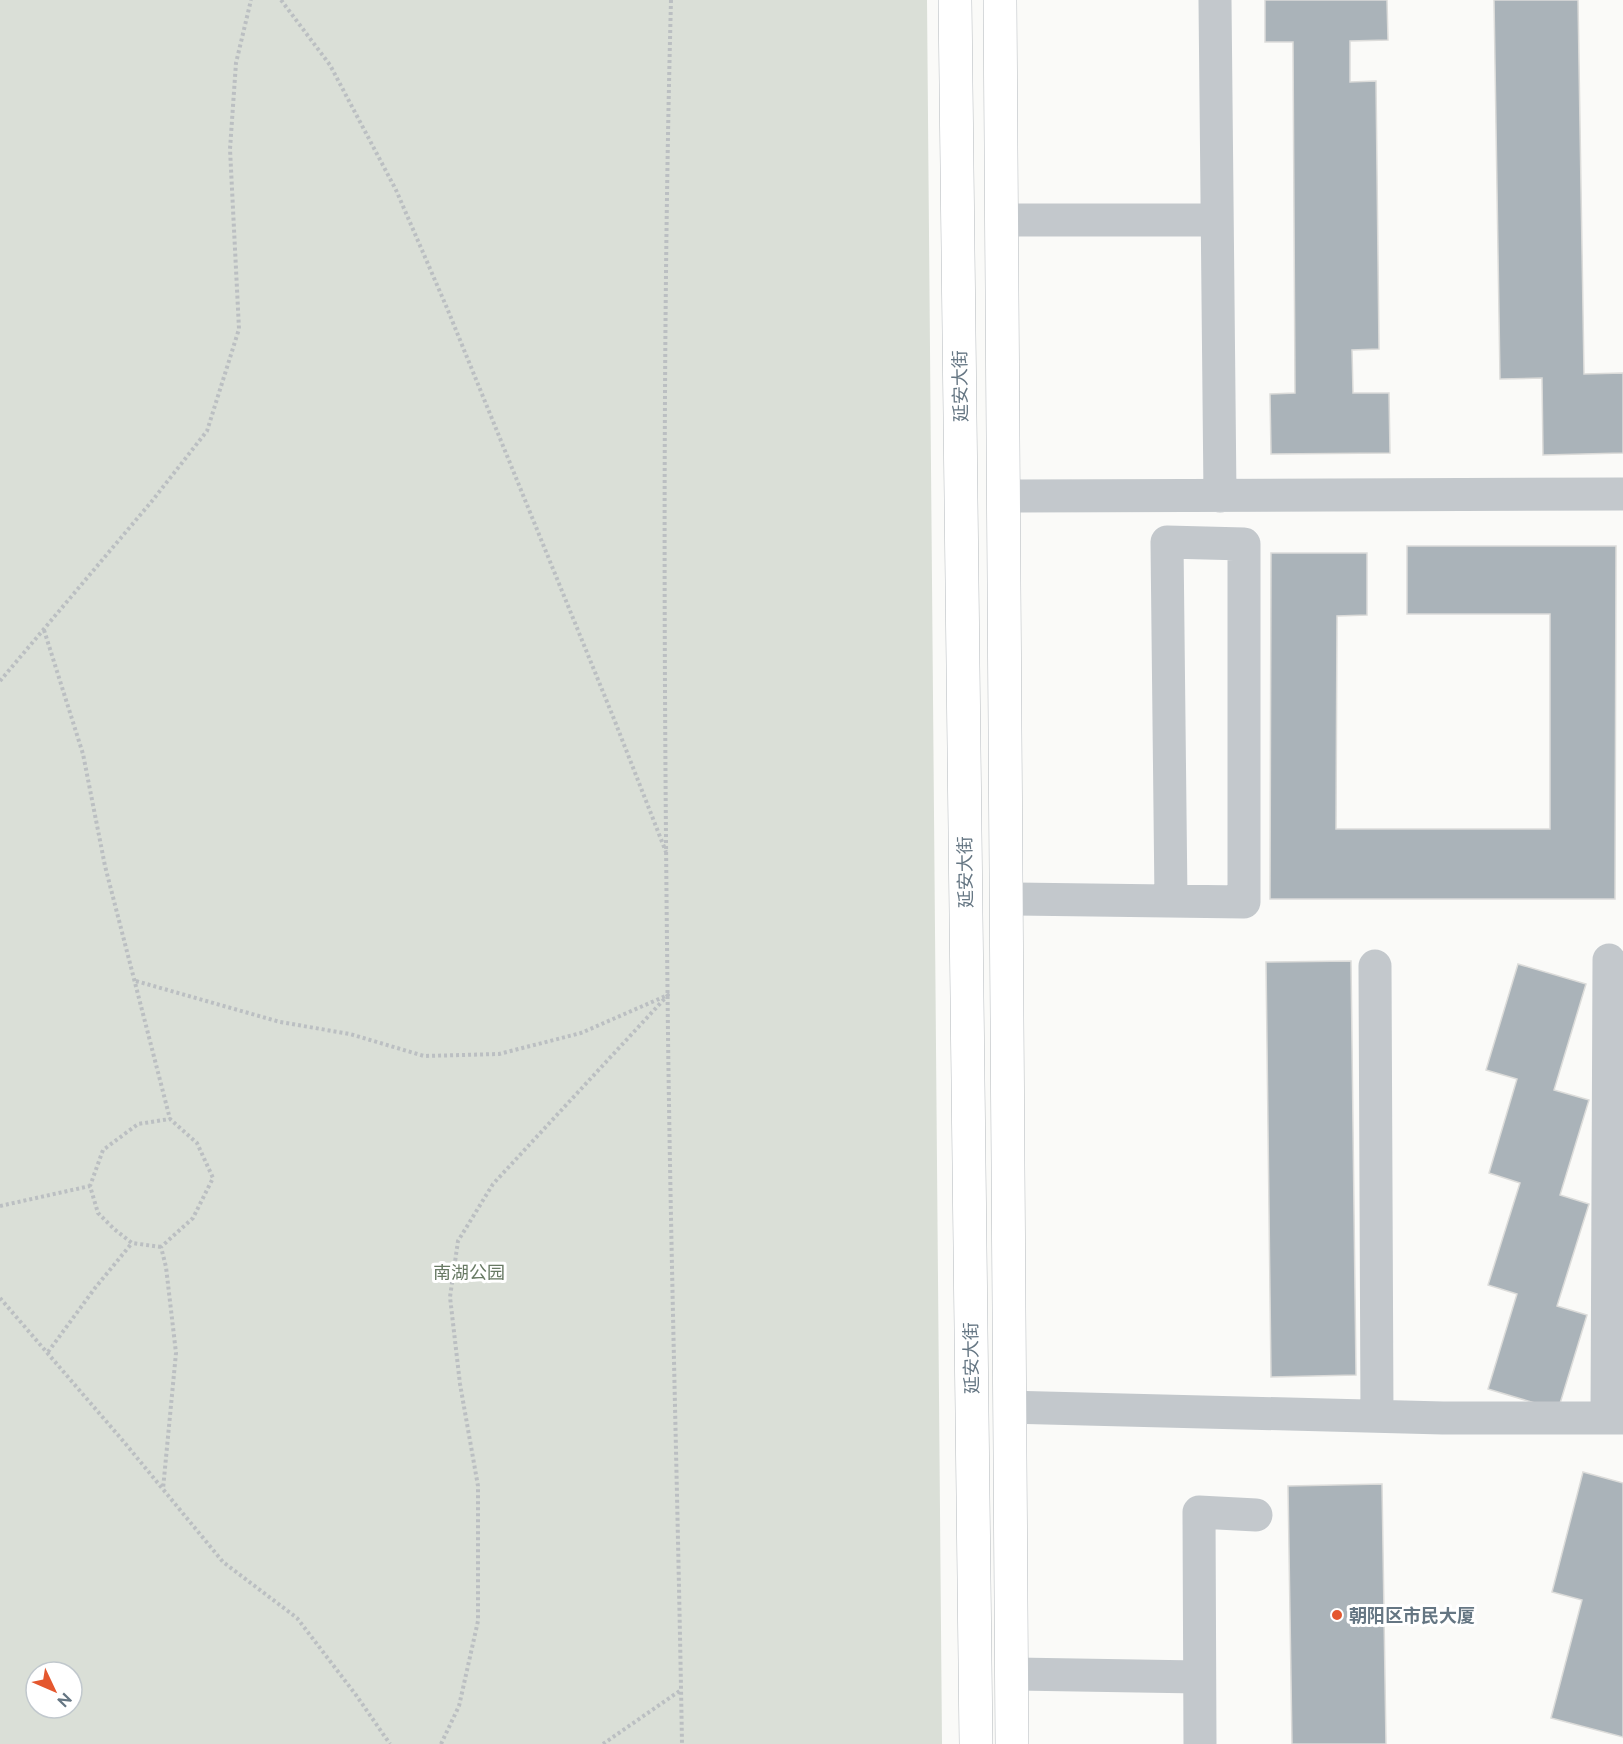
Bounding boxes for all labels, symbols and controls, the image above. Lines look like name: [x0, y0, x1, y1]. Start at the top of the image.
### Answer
street label: 延安大街: [949, 350, 971, 422]
street label: 延安大街: [954, 836, 976, 908]
park label: 南湖公园: [433, 1262, 505, 1283]
street label: 延安大街: [960, 1322, 982, 1394]
place label: 朝阳区市民大厦: [1349, 1605, 1475, 1626]
marker: 朝阳区市民大厦: [1330, 1608, 1344, 1622]
north arrow: [24, 1660, 84, 1720]
text: N: [53, 1689, 76, 1711]

